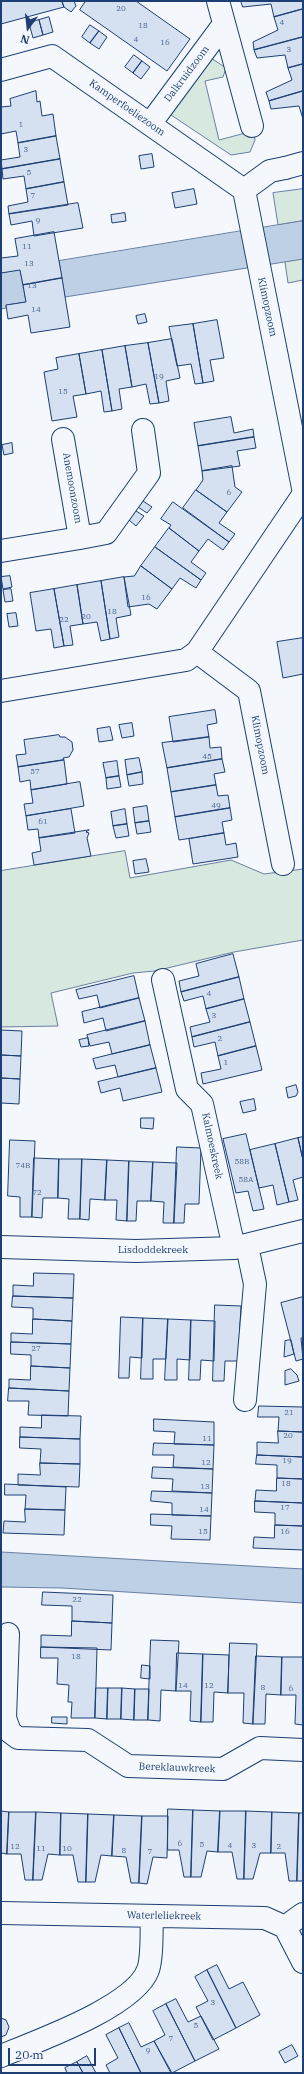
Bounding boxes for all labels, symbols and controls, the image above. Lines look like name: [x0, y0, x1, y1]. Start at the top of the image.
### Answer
house number: 20: [116, 4, 126, 14]
north arrow: [8, 8, 48, 48]
house number: 4: [280, 18, 284, 28]
house number: 18: [138, 21, 148, 31]
text: N: [19, 32, 31, 47]
house number: 4: [134, 35, 138, 45]
house number: 16: [160, 38, 170, 48]
street label: Dalkruidzoom: [162, 44, 212, 104]
house number: 3: [287, 45, 291, 55]
street label: Kamperfoeliezoom: [87, 77, 167, 139]
house number: 1: [19, 120, 23, 130]
house number: 3: [24, 145, 28, 155]
house number: 5: [27, 168, 31, 178]
house number: 7: [31, 191, 35, 201]
house number: 9: [36, 216, 40, 226]
house number: 11: [22, 242, 32, 252]
house number: 13: [24, 259, 34, 269]
street label: Klimopzoom: [255, 276, 279, 338]
house number: 13: [27, 281, 37, 291]
house number: 14: [31, 305, 41, 315]
house number: 19: [154, 372, 164, 382]
house number: 15: [58, 387, 68, 397]
street label: Anemoonzoom: [60, 452, 84, 524]
house number: 6: [227, 488, 231, 498]
house number: 16: [141, 593, 151, 603]
house number: 18: [107, 607, 117, 617]
house number: 20: [81, 612, 91, 622]
house number: 22: [59, 615, 69, 625]
street label: Klimopzoom: [248, 714, 272, 776]
house number: 45: [202, 752, 212, 762]
house number: 57: [30, 767, 40, 777]
house number: 49: [211, 801, 221, 811]
house number: 61: [38, 817, 48, 827]
house number: 4: [207, 989, 211, 999]
house number: 3: [212, 1011, 216, 1021]
house number: 2: [218, 1034, 222, 1044]
house number: 1: [224, 1058, 228, 1068]
street label: Kalmoeskreek: [199, 1112, 225, 1180]
house number: 58B: [235, 1157, 249, 1167]
house number: 74B: [16, 1161, 30, 1171]
house number: 58A: [238, 1175, 254, 1185]
house number: 72: [32, 1188, 42, 1198]
street label: Lisdoddekreek: [118, 1244, 188, 1256]
house number: 27: [31, 1344, 41, 1354]
house number: 21: [284, 1408, 294, 1418]
house number: 20: [283, 1431, 293, 1441]
house number: 11: [202, 1434, 212, 1444]
house number: 19: [282, 1456, 292, 1466]
house number: 12: [201, 1458, 211, 1468]
house number: 18: [281, 1479, 291, 1489]
house number: 13: [200, 1482, 210, 1492]
house number: 17: [280, 1503, 290, 1513]
house number: 14: [199, 1505, 209, 1515]
house number: 15: [198, 1527, 208, 1537]
house number: 16: [280, 1527, 290, 1537]
house number: 22: [72, 1595, 82, 1605]
house number: 18: [71, 1652, 81, 1662]
house number: 14: [178, 1681, 188, 1691]
house number: 12: [204, 1681, 214, 1691]
house number: 8: [261, 1683, 265, 1693]
house number: 6: [289, 1684, 293, 1694]
street label: Bereklauwkreek: [138, 1761, 216, 1775]
house number: 6: [178, 1839, 182, 1849]
house number: 5: [200, 1840, 204, 1850]
house number: 4: [228, 1841, 232, 1851]
house number: 3: [252, 1841, 256, 1851]
house number: 12: [10, 1842, 20, 1852]
house number: 2: [277, 1842, 281, 1852]
house number: 11: [36, 1844, 46, 1854]
house number: 10: [62, 1844, 72, 1854]
house number: 8: [122, 1846, 126, 1856]
house number: 7: [148, 1847, 152, 1857]
street label: Waterleliekreek: [127, 1909, 201, 1923]
house number: 3: [211, 1998, 215, 2008]
house number: 5: [194, 2021, 198, 2031]
house number: 7: [169, 2034, 173, 2044]
scale bar: [10, 2040, 98, 2066]
house number: 9: [146, 2046, 150, 2056]
text: 20 m: [15, 2047, 44, 2062]

